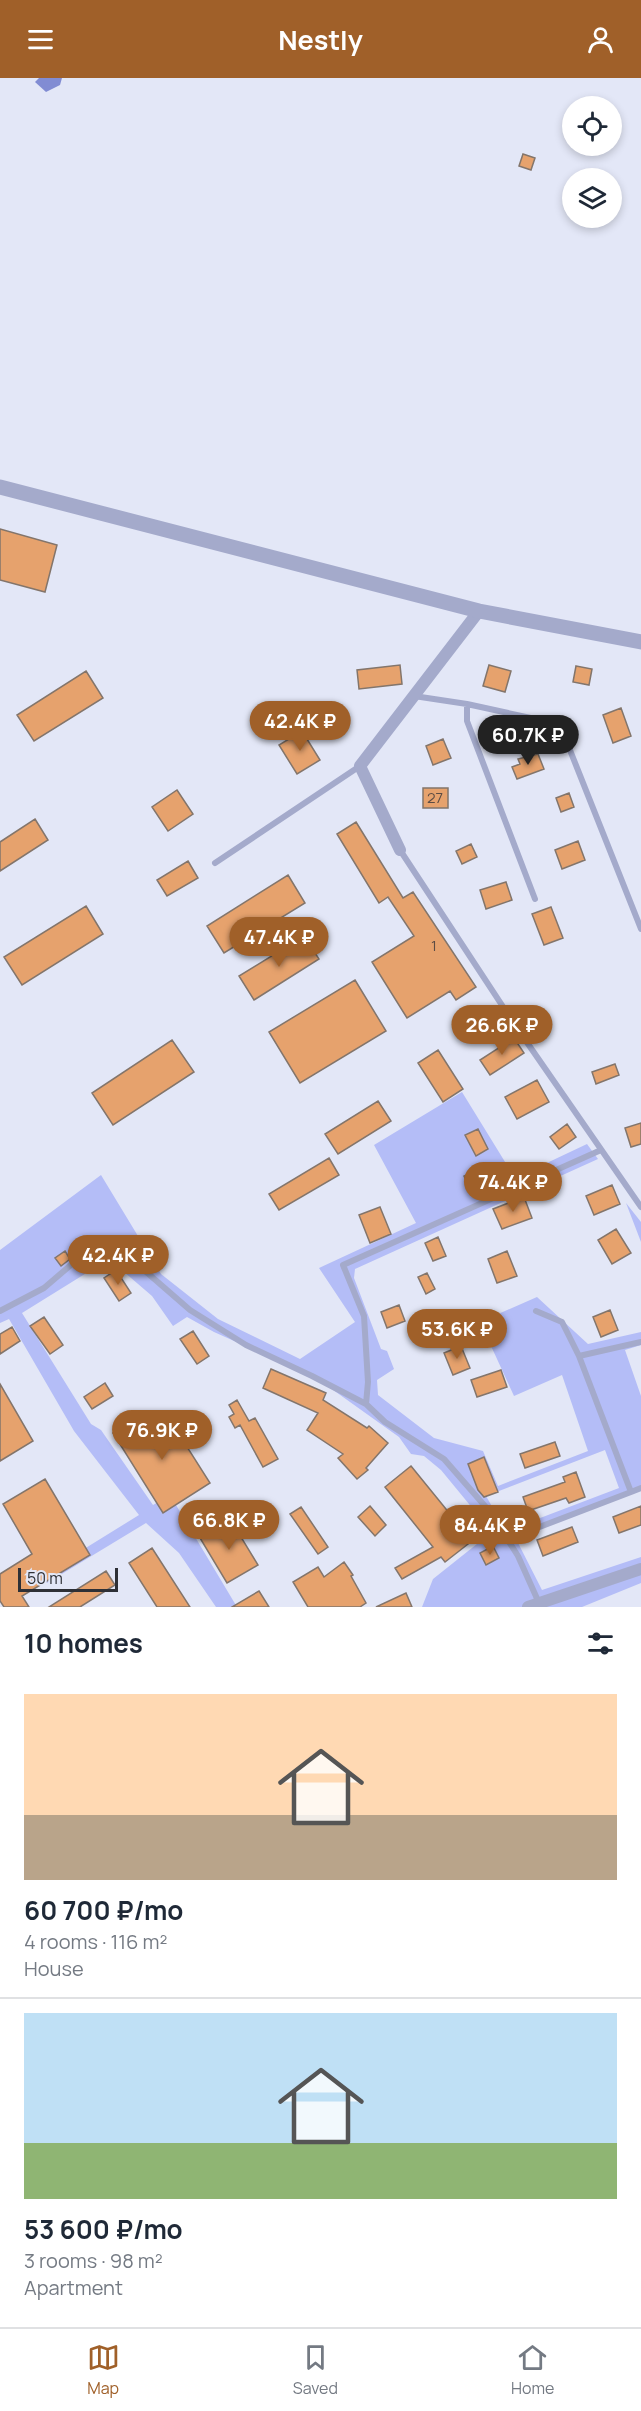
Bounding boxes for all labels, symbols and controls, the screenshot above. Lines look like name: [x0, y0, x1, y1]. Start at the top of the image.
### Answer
text: Nestly: [278, 21, 363, 58]
icon: menu: [24, 23, 57, 56]
icon: person: [584, 23, 617, 56]
map controls: [562, 96, 622, 228]
button: locate: [562, 96, 622, 156]
button: layers: [562, 168, 622, 228]
pin: 42.4K ₽: [245, 701, 355, 752]
text: 42.4K ₽: [264, 707, 336, 734]
pin: 60.7K ₽: [473, 715, 583, 766]
text: 60.7K ₽: [492, 721, 564, 748]
house number: 27: [427, 787, 443, 808]
pin: 47.4K ₽: [224, 917, 334, 968]
text: 47.4K ₽: [244, 923, 315, 950]
house number: 1: [431, 935, 437, 956]
pin: 26.6K ₽: [447, 1005, 557, 1056]
text: 26.6K ₽: [465, 1011, 539, 1038]
pin: 74.4K ₽: [458, 1162, 568, 1213]
text: 74.4K ₽: [478, 1168, 548, 1195]
pin: 42.4K ₽: [63, 1235, 173, 1286]
text: 42.4K ₽: [82, 1241, 154, 1268]
pin: 53.6K ₽: [402, 1309, 512, 1360]
text: 53.6K ₽: [421, 1315, 493, 1342]
pin: 76.9K ₽: [107, 1410, 217, 1461]
text: 76.9K ₽: [126, 1416, 198, 1443]
pin: 66.8K ₽: [174, 1500, 284, 1551]
pin: 84.4K ₽: [435, 1505, 545, 1556]
text: 66.8K ₽: [192, 1506, 266, 1533]
text: 84.4K ₽: [454, 1511, 526, 1538]
scale bar: [18, 1565, 118, 1592]
text: 50 m: [27, 1567, 63, 1589]
text: 10 homes: [24, 1625, 143, 1661]
icon: filters: [584, 1627, 617, 1660]
icon: home: [267, 1733, 375, 1841]
text: 60 700 ₽/mo: [24, 1892, 183, 1928]
text: 4 rooms · 116 m²: [24, 1928, 167, 1955]
text: House: [24, 1955, 84, 1982]
icon: home: [267, 2052, 375, 2160]
text: 53 600 ₽/mo: [24, 2211, 183, 2247]
text: 3 rooms · 98 m²: [24, 2247, 163, 2274]
text: Apartment: [24, 2274, 123, 2301]
tab: Map: [87, 2341, 120, 2399]
tab: Saved: [293, 2341, 338, 2399]
tab: Home: [511, 2341, 554, 2399]

